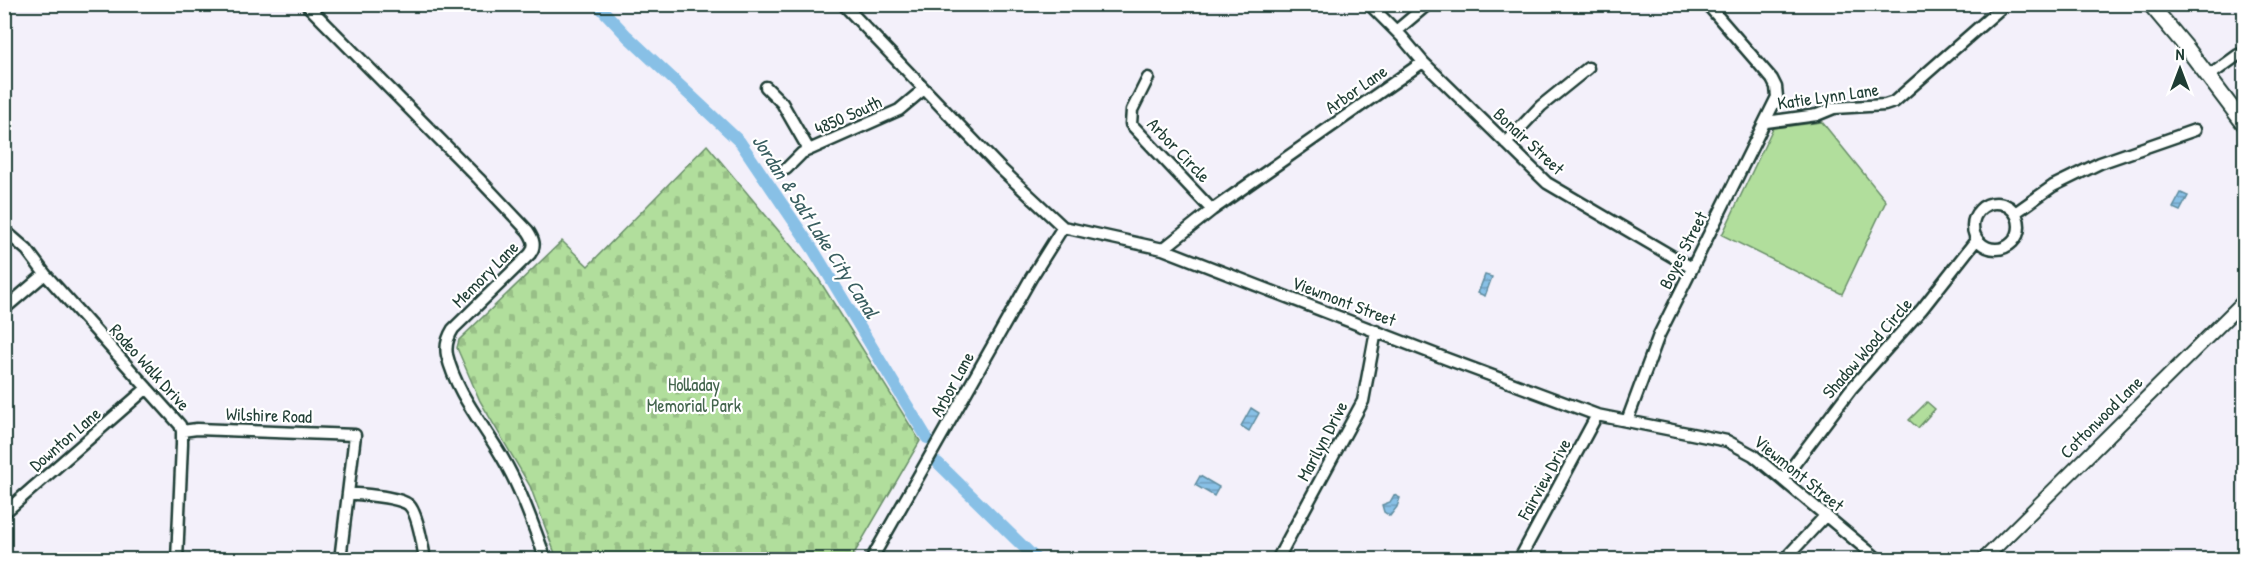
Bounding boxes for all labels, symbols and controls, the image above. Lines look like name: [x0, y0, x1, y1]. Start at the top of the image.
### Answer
north arrow: [2150, 39, 2210, 99]
text: N: [2176, 43, 2185, 65]
street label: Arbor Lane: [1320, 59, 1392, 119]
street label: Katie Lynn Lane: [1776, 77, 1880, 115]
street label: 4850 South: [811, 89, 886, 141]
street label: Bonair Street: [1488, 102, 1571, 181]
street label: Arbor Circle: [1142, 112, 1216, 188]
water label: Jordan & Salt Lake City Canal: [746, 129, 887, 325]
street label: Boyes Street: [1653, 206, 1714, 293]
street label: Memory Lane: [446, 235, 524, 313]
street label: Viewmont Street: [1288, 270, 1400, 333]
street label: Shadow Wood Circle: [1816, 292, 1918, 404]
street label: Rodeo Walk Drive: [104, 318, 196, 416]
street label: Arbor Lane: [924, 347, 980, 421]
street label: Cottonwood Lane: [2054, 370, 2148, 464]
park label: Holladay Memorial Park: [647, 372, 742, 418]
street label: Marilyn Drive: [1290, 397, 1354, 485]
street label: Downton Lane: [24, 401, 106, 477]
street label: Wilshire Road: [226, 401, 312, 429]
street label: Viewmont Street: [1749, 429, 1850, 518]
street label: Fairview Drive: [1511, 434, 1577, 525]

